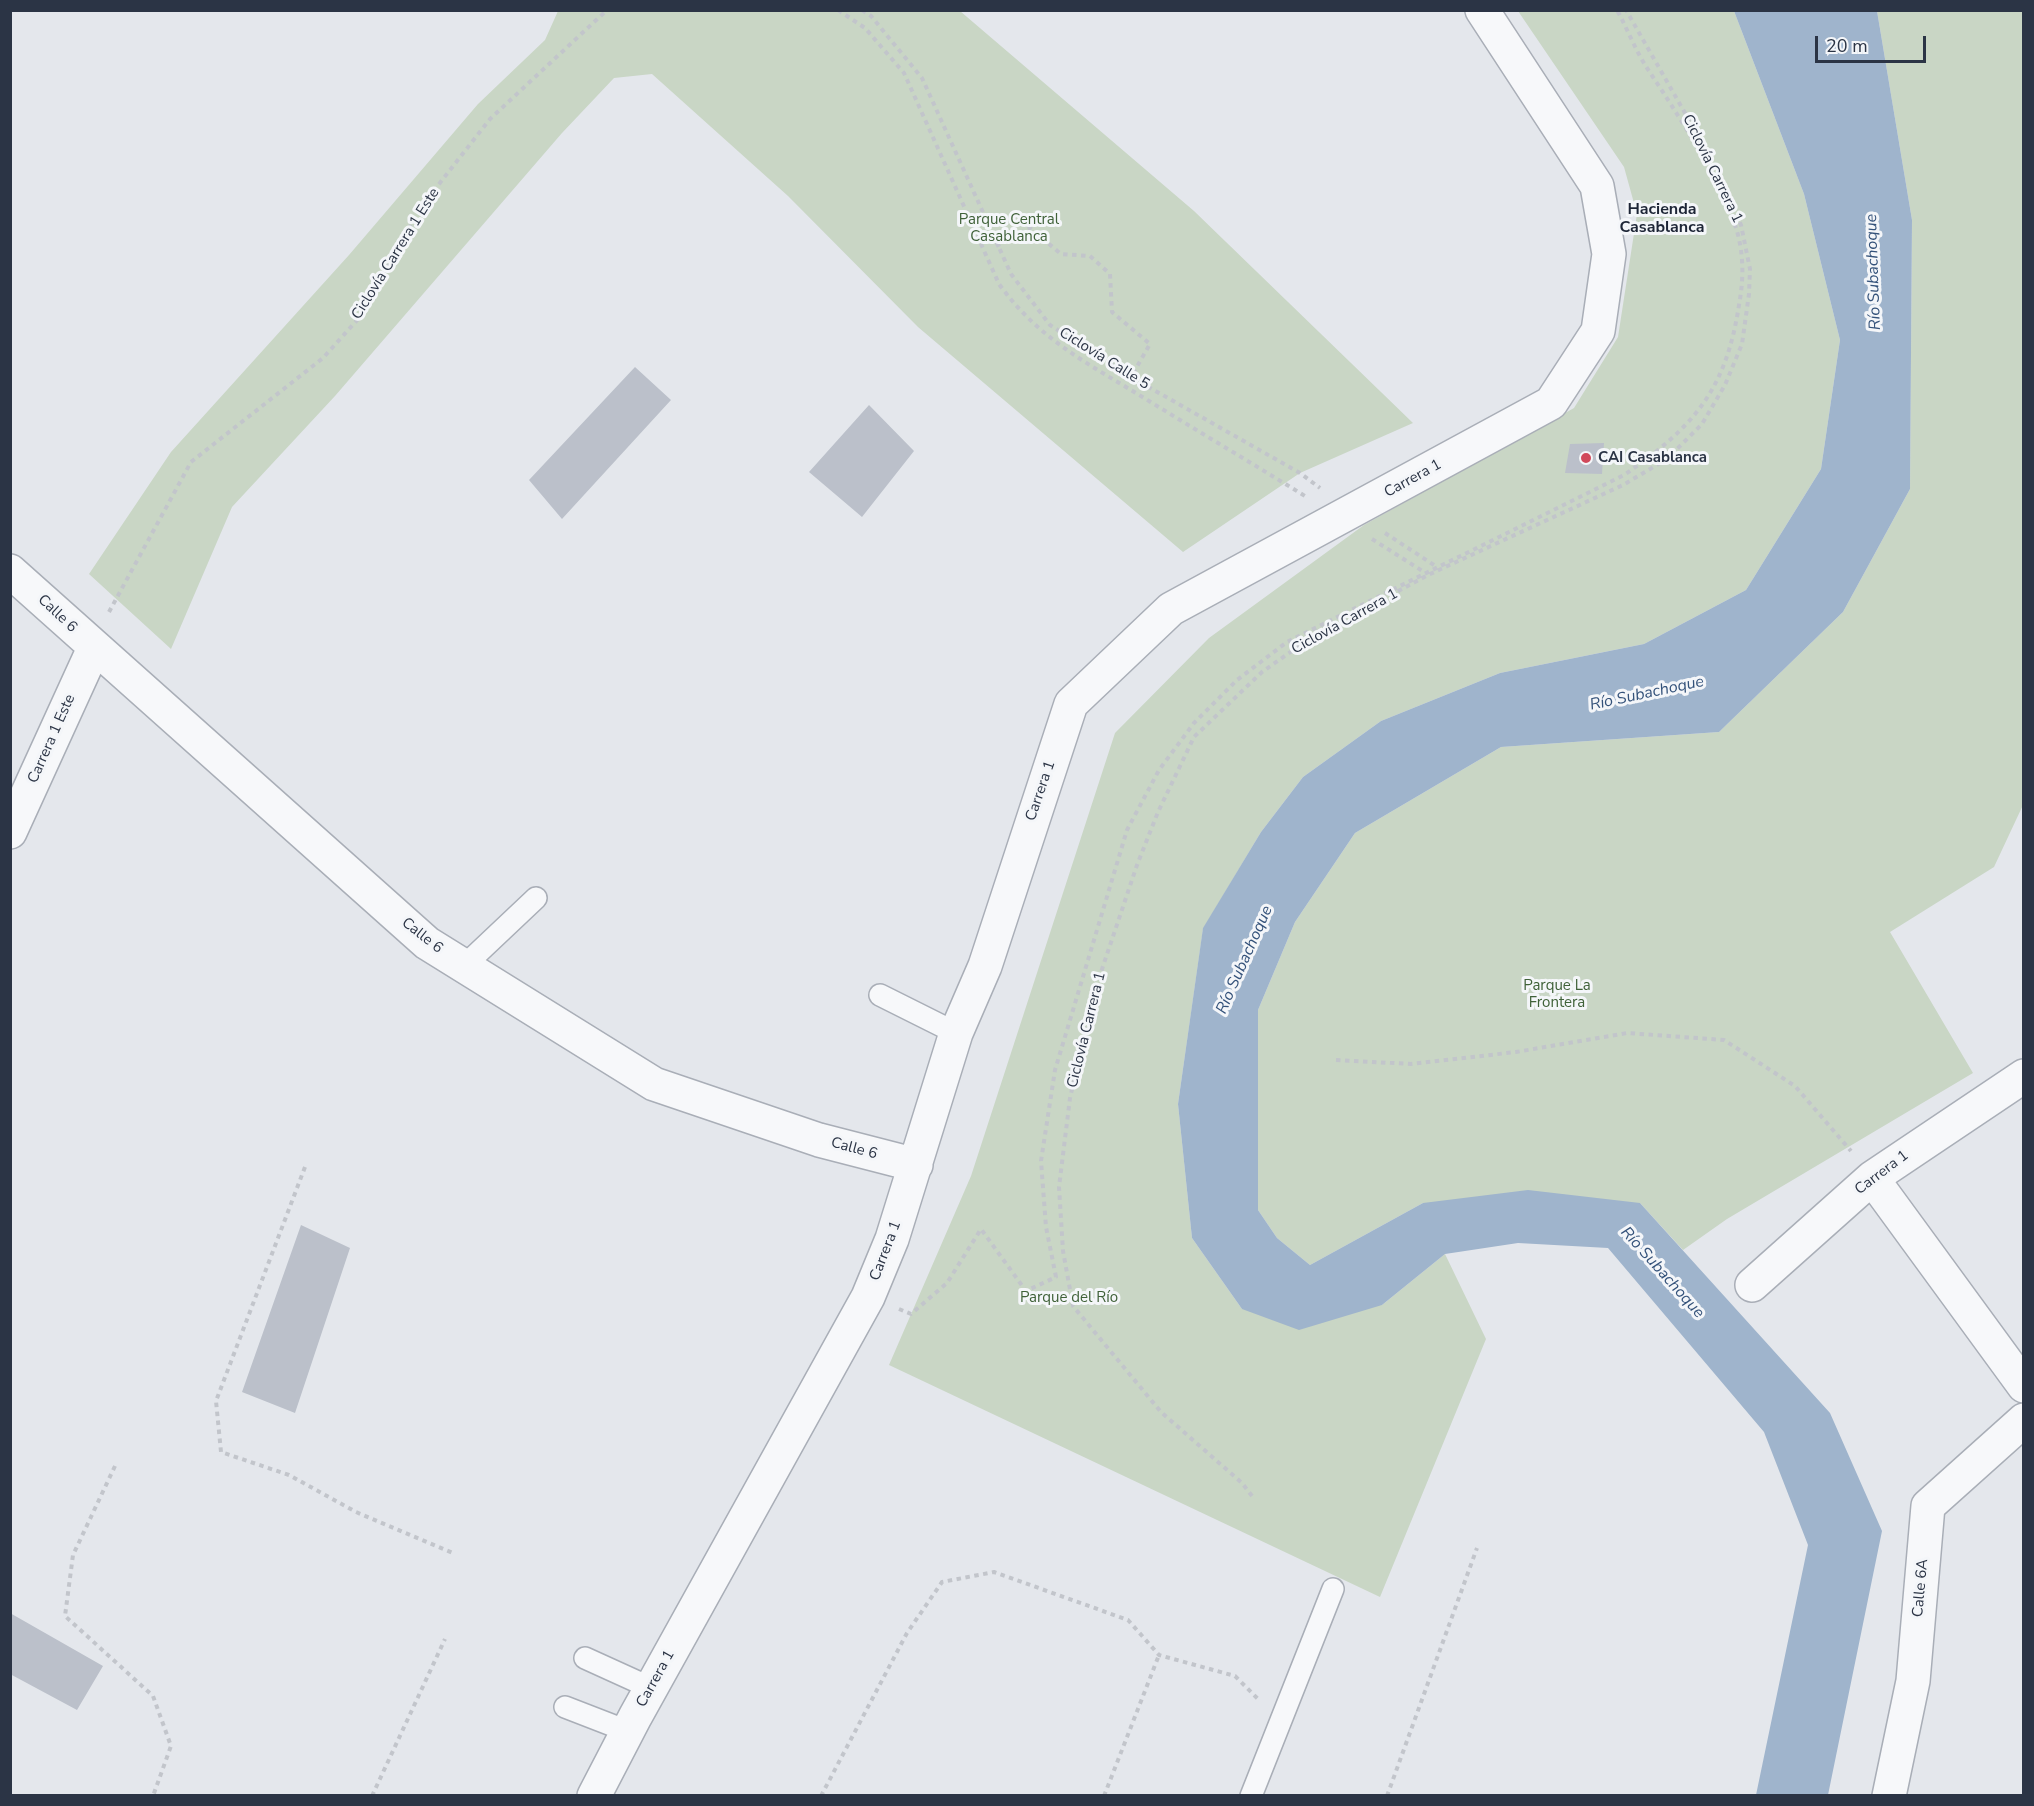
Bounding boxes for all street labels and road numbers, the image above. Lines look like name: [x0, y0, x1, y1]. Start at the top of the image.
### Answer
street label: Ciclovía Carrera 1: [1678, 112, 1746, 226]
street label: Ciclovía Carrera 1 Este: [348, 185, 444, 323]
street label: Ciclovía Calle 5: [1055, 324, 1153, 394]
street label: Carrera 1: [1381, 456, 1445, 502]
street label: Ciclovía Carrera 1: [1289, 585, 1401, 659]
street label: Calle 6: [34, 591, 80, 637]
street label: Carrera 1 Este: [24, 692, 80, 786]
street label: Carrera 1: [1022, 759, 1060, 823]
street label: Calle 6: [398, 914, 446, 958]
street label: Ciclovía Carrera 1: [1064, 970, 1110, 1090]
street label: Calle 6: [829, 1134, 879, 1164]
street label: Carrera 1: [1852, 1147, 1912, 1199]
street label: Carrera 1: [866, 1219, 906, 1283]
street label: Calle 6A: [1909, 1558, 1933, 1618]
street label: Carrera 1: [633, 1647, 679, 1711]

